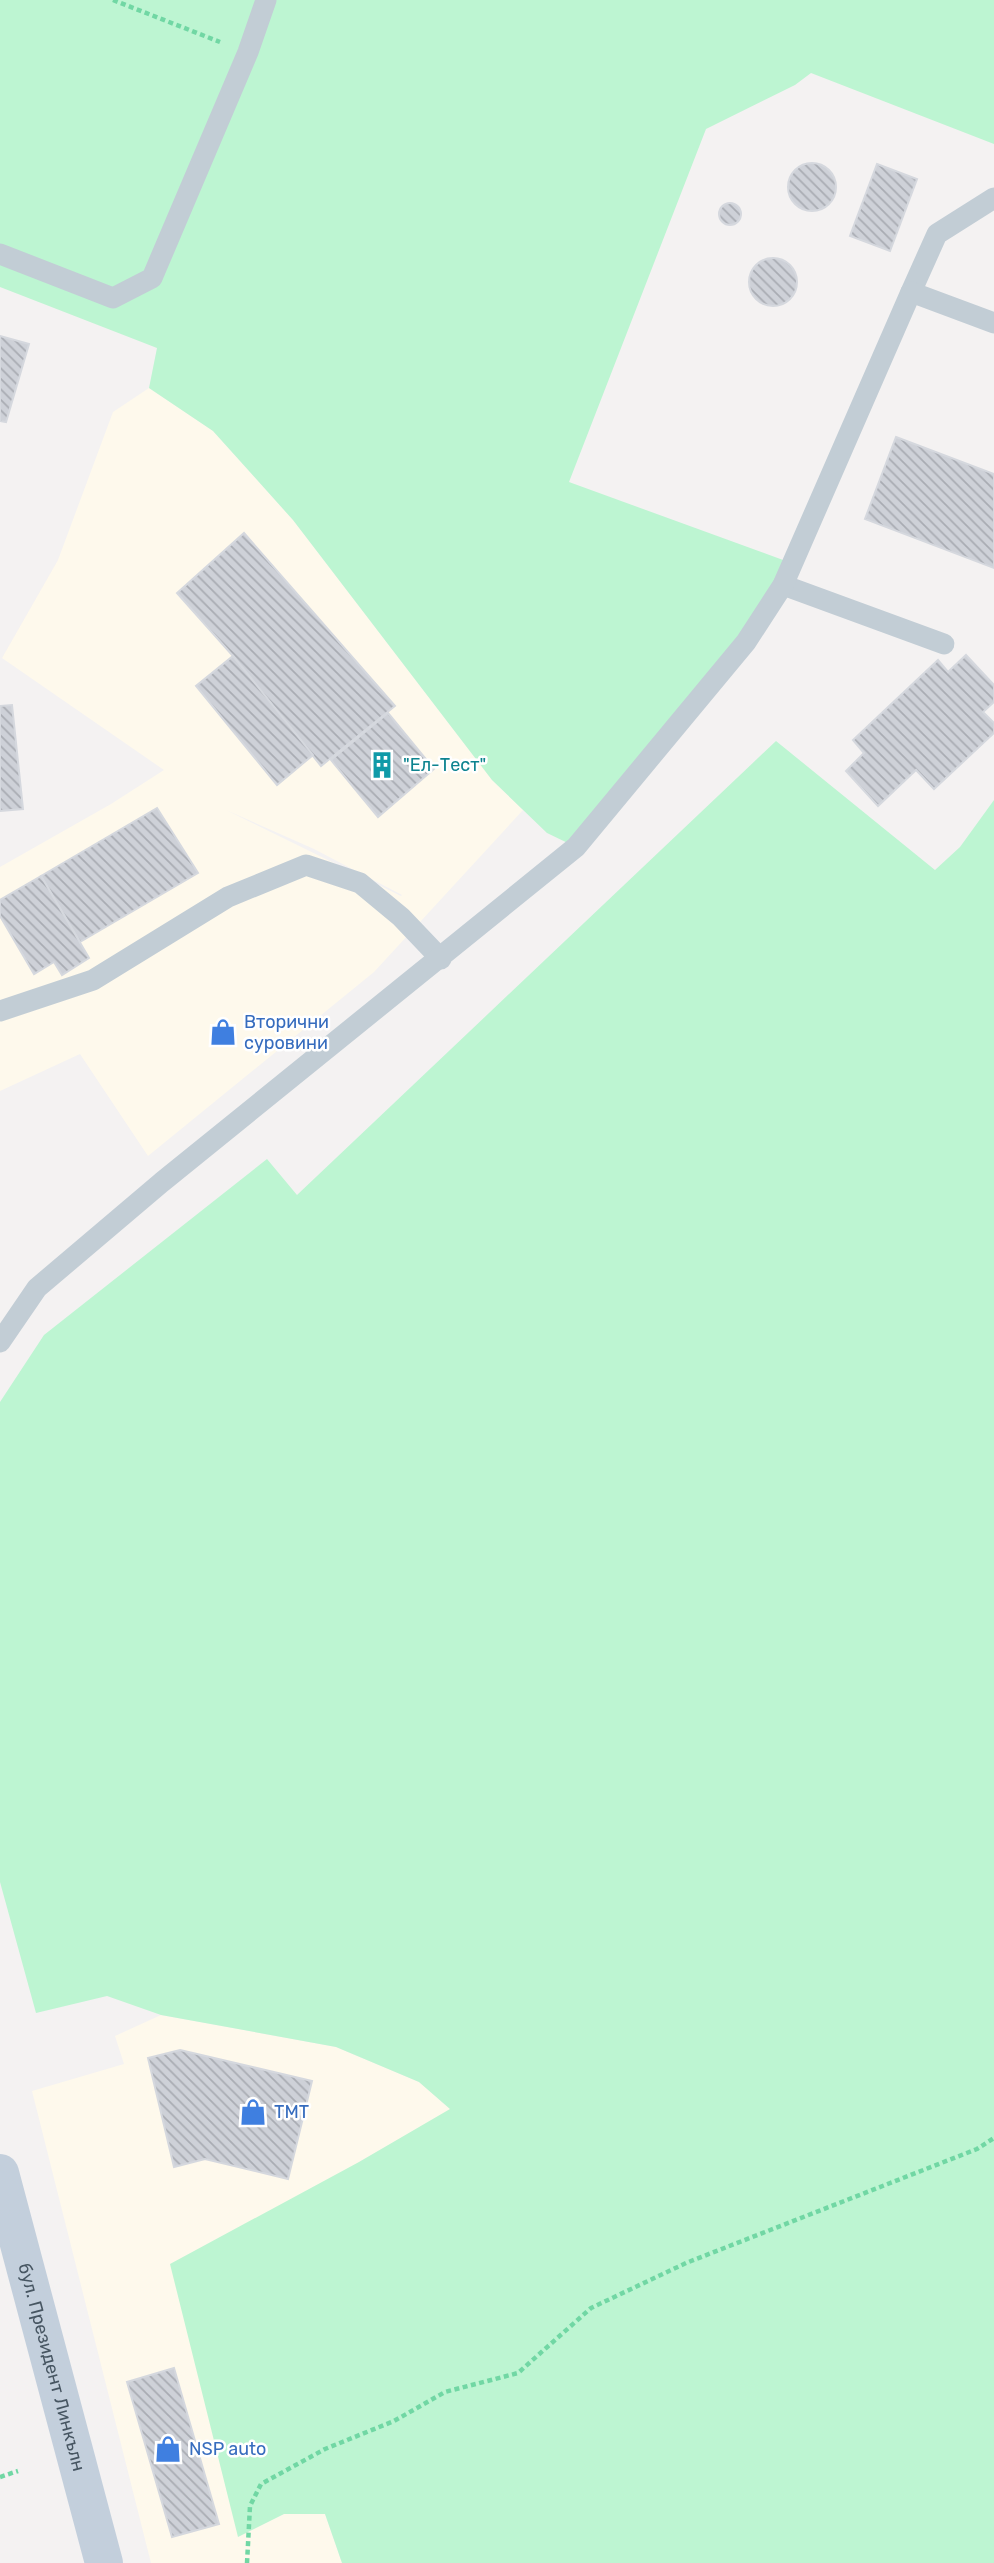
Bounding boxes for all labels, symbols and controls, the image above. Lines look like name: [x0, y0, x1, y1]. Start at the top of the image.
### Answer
building icon: "Ел-Тест": [367, 750, 397, 780]
place label: "Ел-Тест": [403, 754, 486, 776]
place label: Вторични суровини: [244, 1011, 329, 1054]
shop icon: Вторични суровини: [208, 1017, 238, 1047]
shop icon: TMT: [238, 2097, 268, 2127]
place label: TMT: [274, 2101, 309, 2123]
street label: бул. Президент Линкълн: [14, 2261, 90, 2474]
shop icon: NSP auto: [153, 2434, 183, 2464]
place label: NSP auto: [189, 2438, 266, 2460]

